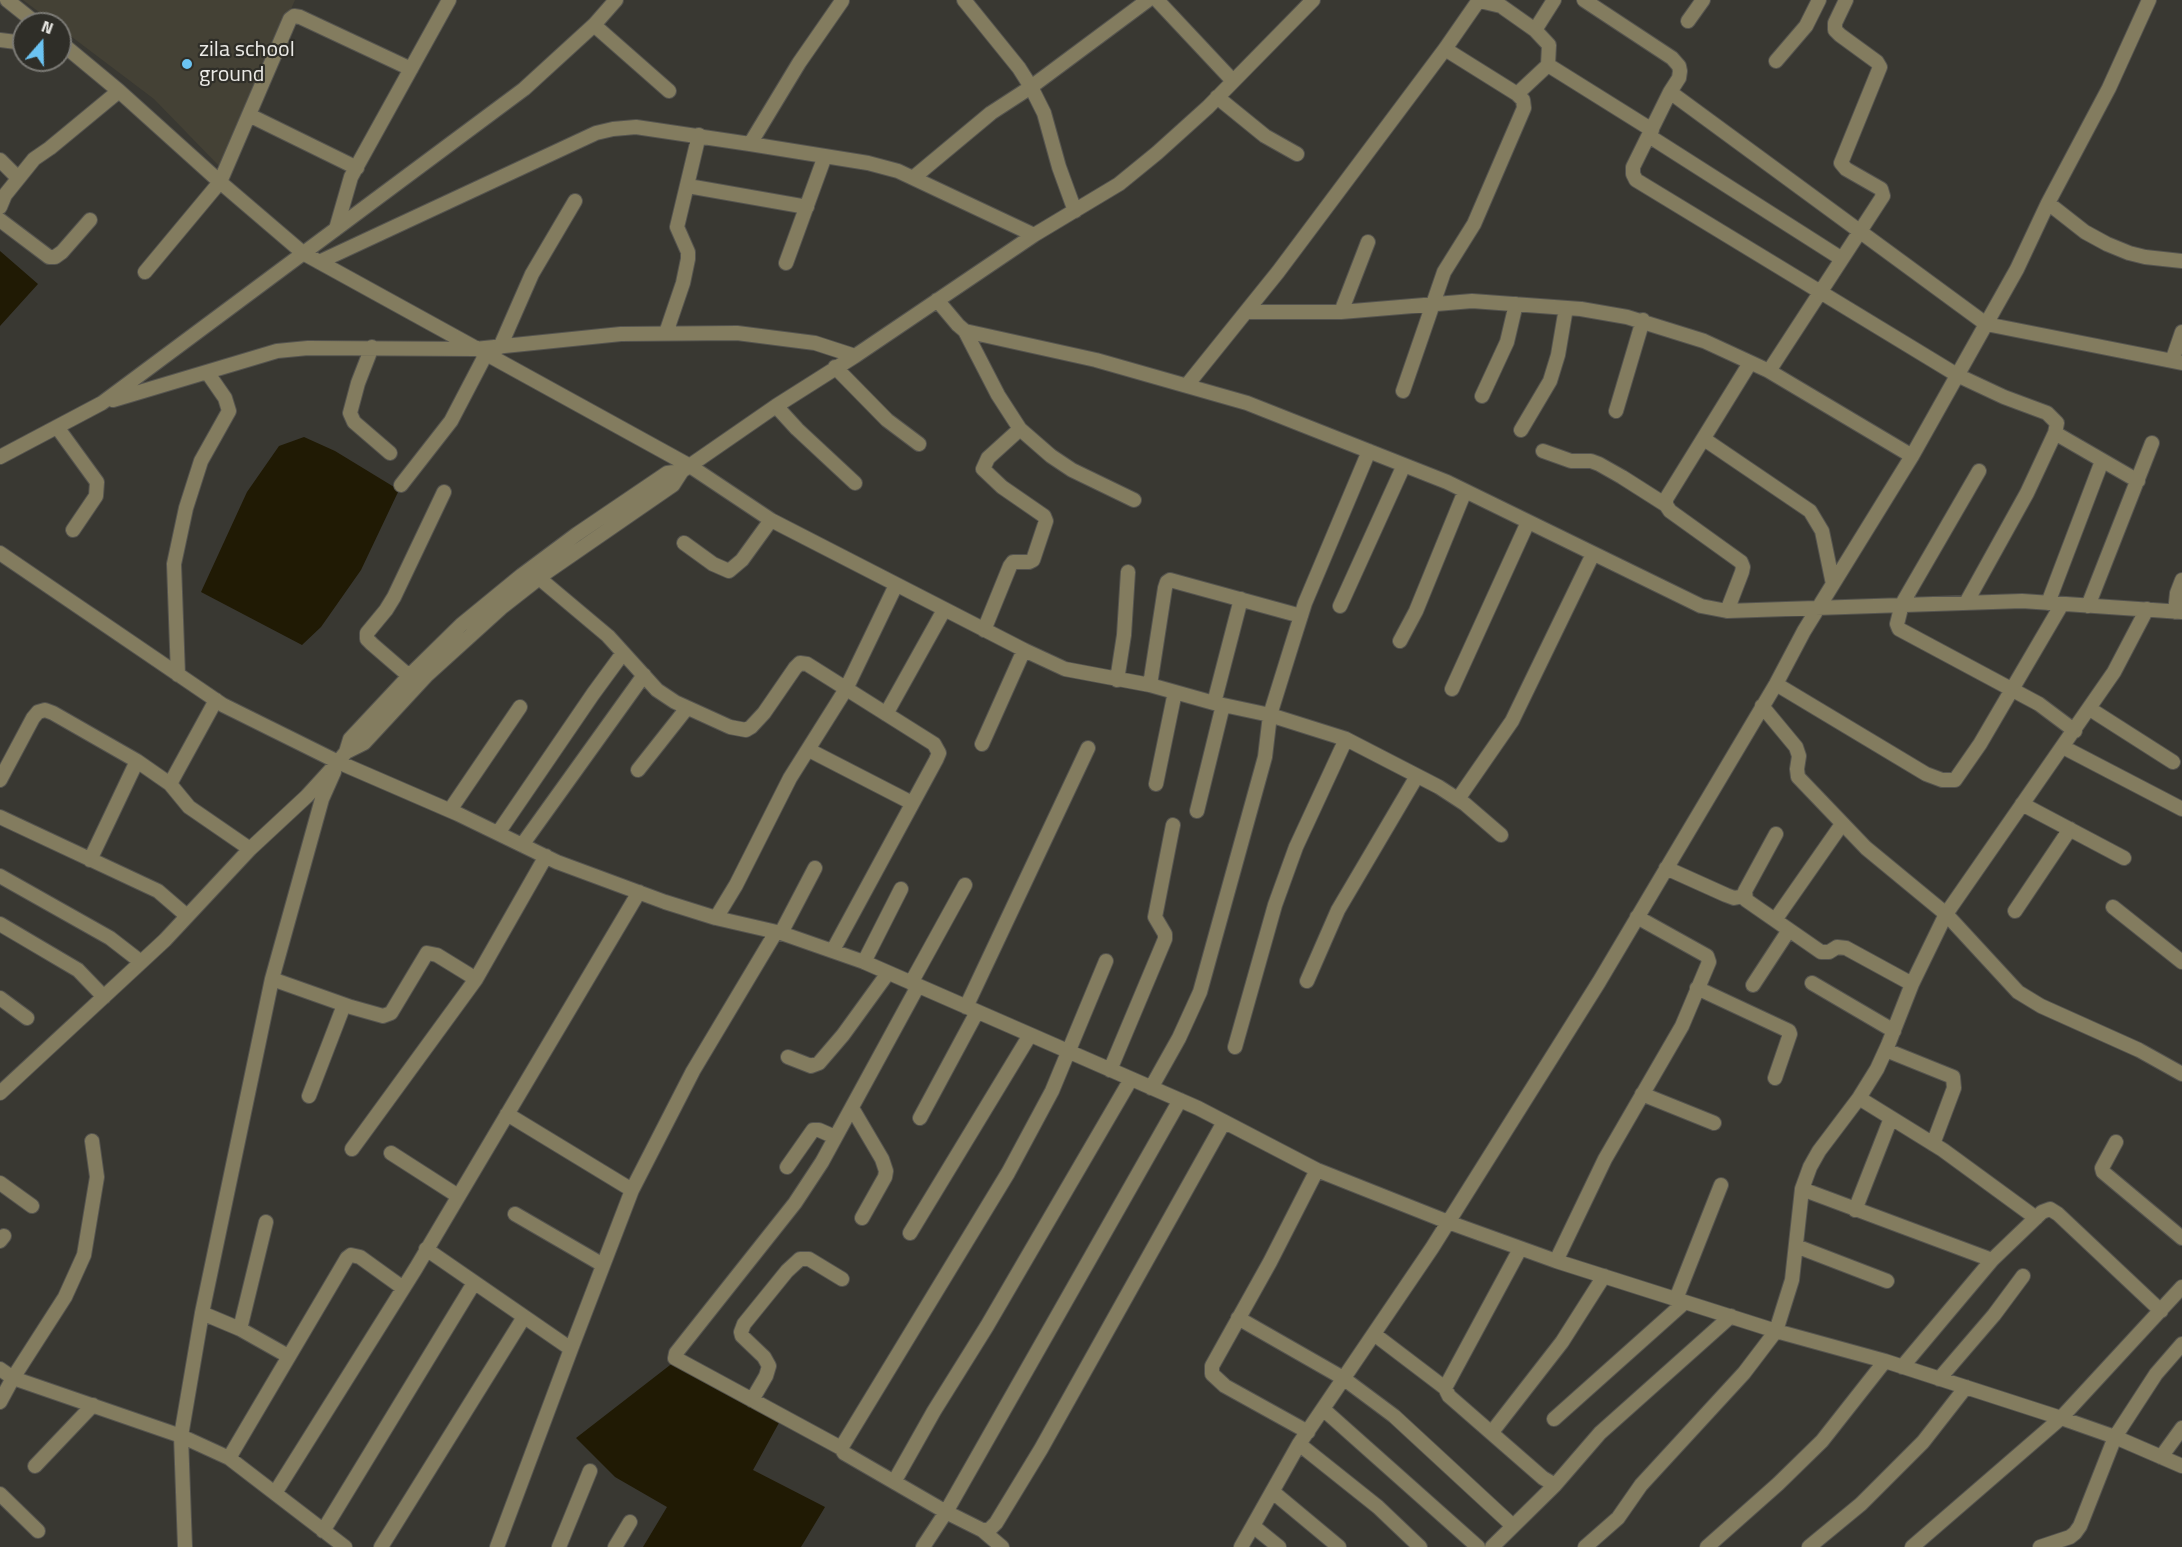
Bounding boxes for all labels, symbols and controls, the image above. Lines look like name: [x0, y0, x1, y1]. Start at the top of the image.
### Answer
north arrow: [12, 12, 72, 72]
text: N: [38, 14, 57, 40]
place label: zila school ground: [199, 38, 295, 90]
marker: zila school ground: [180, 57, 194, 71]

